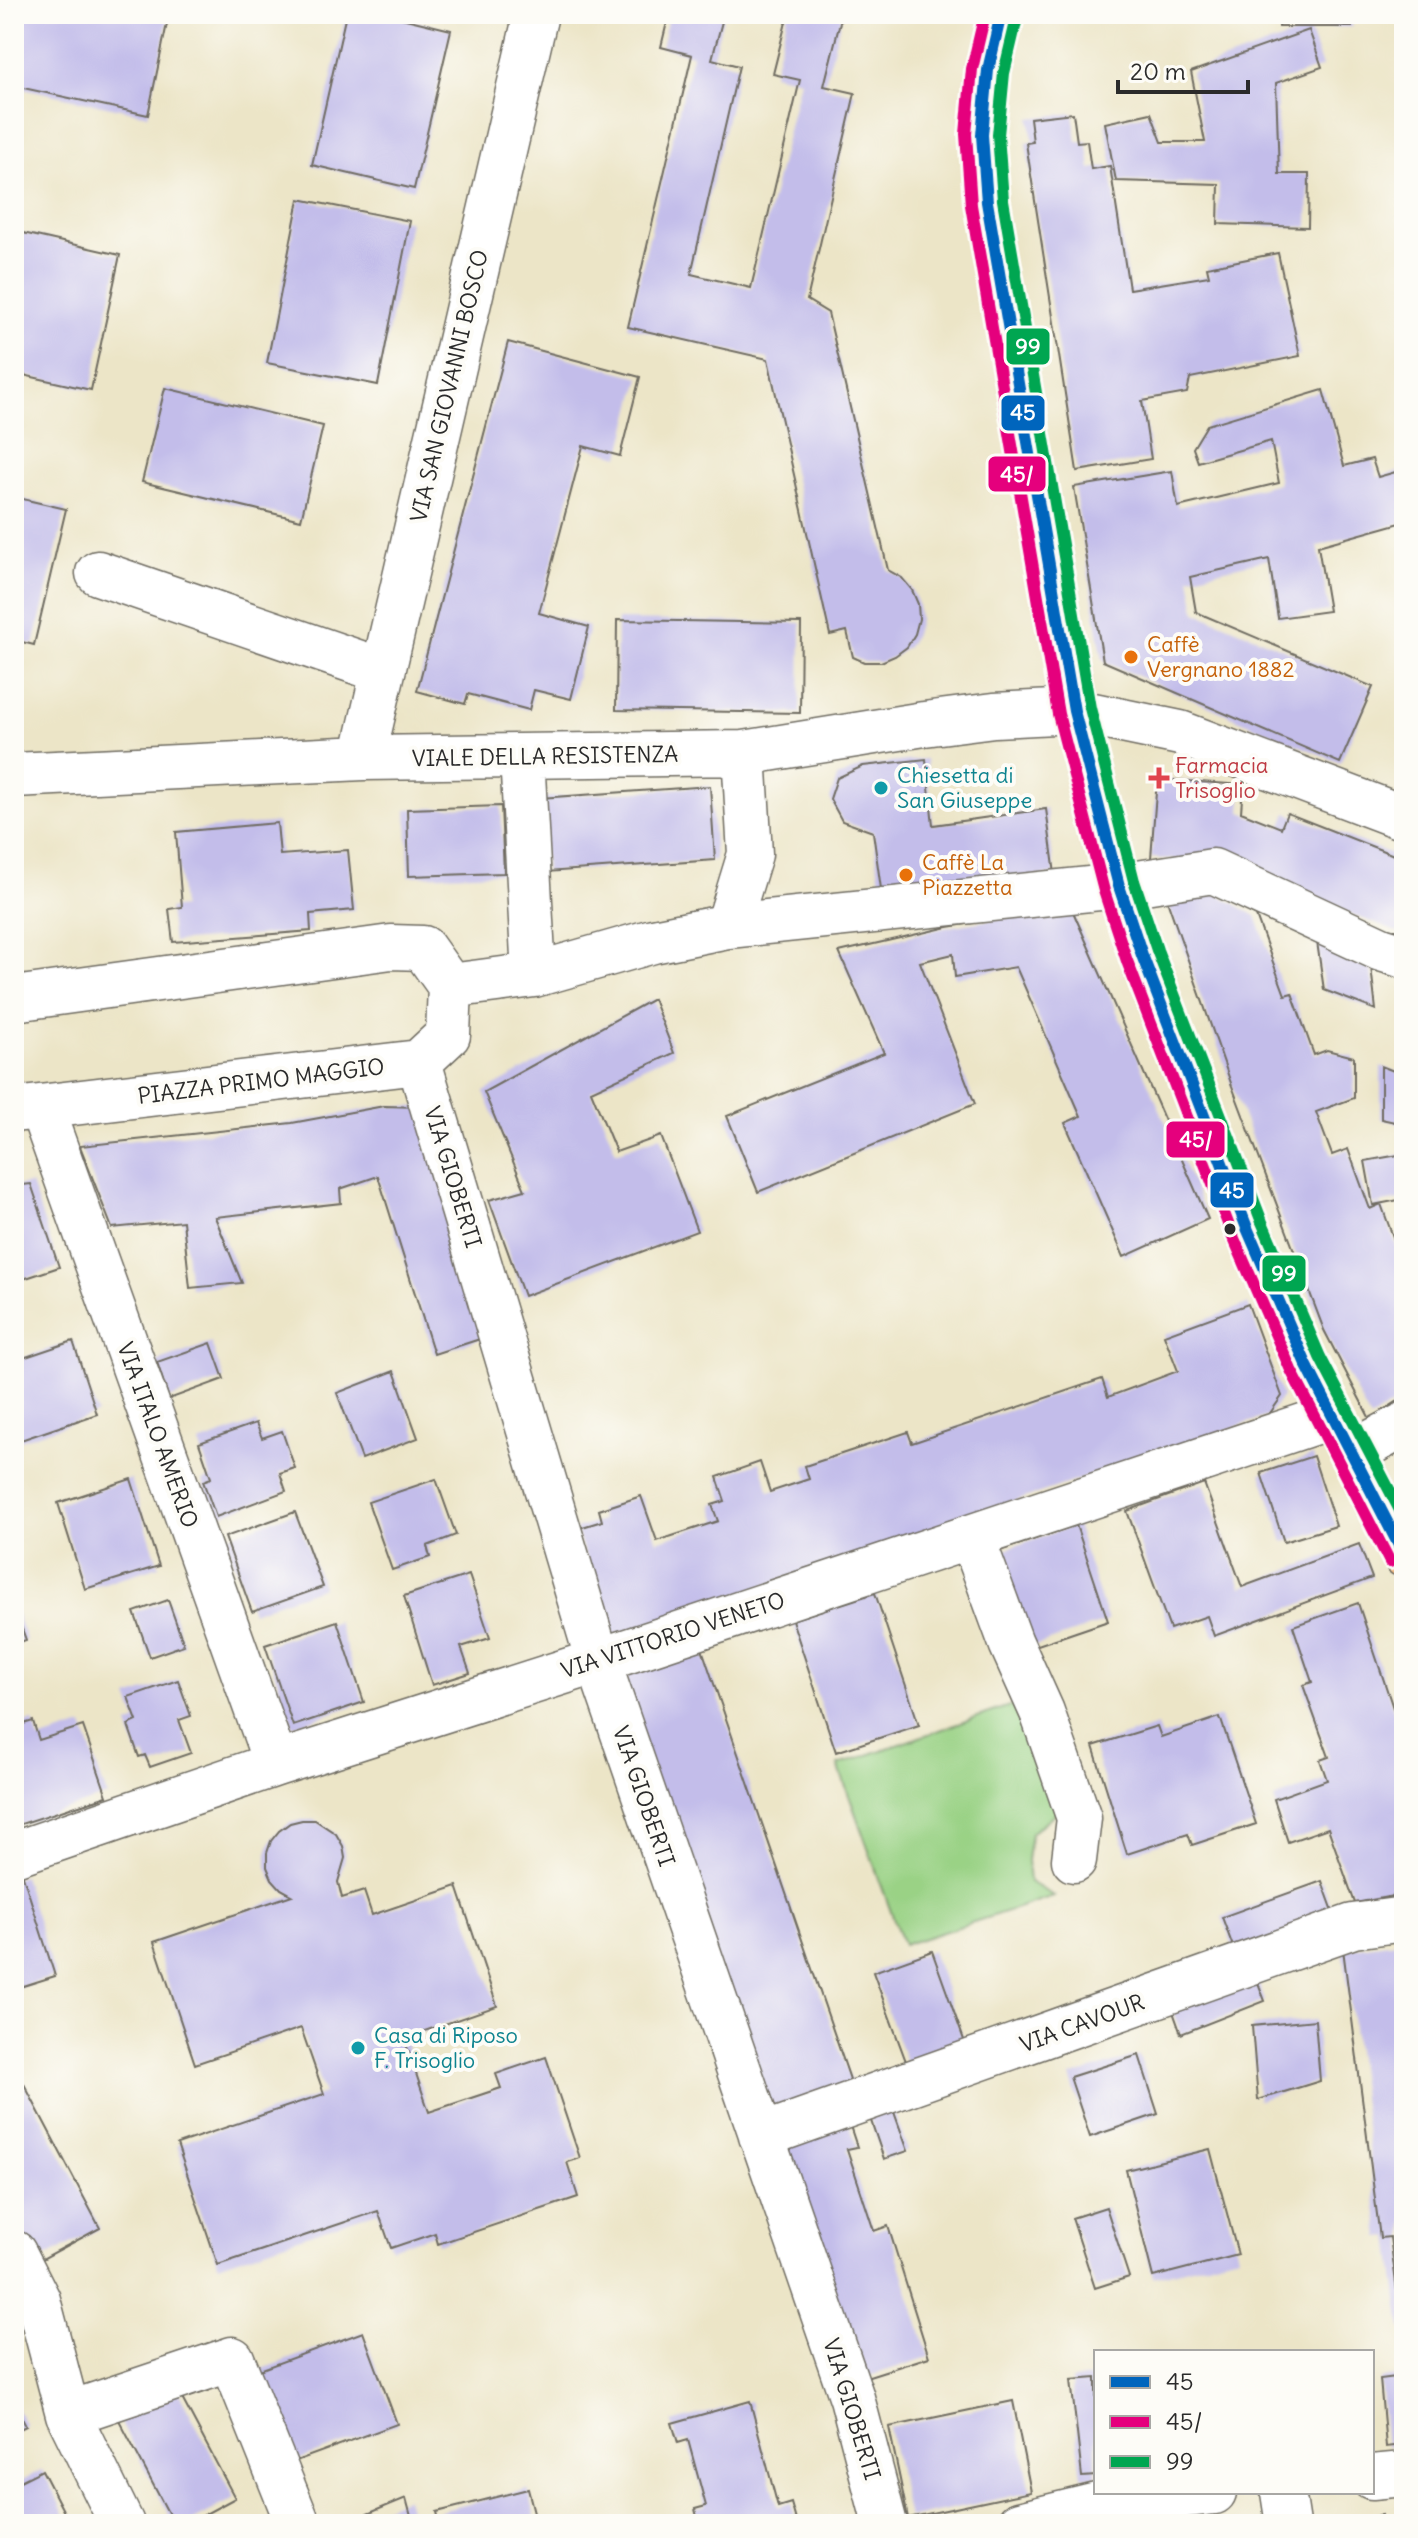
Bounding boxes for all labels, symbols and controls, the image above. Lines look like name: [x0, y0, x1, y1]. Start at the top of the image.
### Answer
scale bar: [1118, 44, 1248, 94]
text: 20 m: [1130, 56, 1186, 86]
street label: VIA SAN GIOVANNI BOSCO: [404, 247, 494, 525]
line badge: 99: [1005, 327, 1051, 366]
text: 99: [1015, 332, 1041, 360]
line badge: 45: [1000, 394, 1046, 432]
text: 45: [1010, 398, 1036, 426]
line badge: 45/: [987, 455, 1047, 493]
text: 45/: [1000, 460, 1034, 488]
place label: Caffè Vergnano 1882: [1147, 630, 1295, 683]
marker: Caffè Vergnano 1882: [1122, 648, 1140, 666]
street label: VIALE DELLA RESISTENZA: [412, 740, 678, 772]
place label: Farmacia Trisoglio: [1175, 751, 1268, 804]
place label: Chiesetta di San Giuseppe: [897, 761, 1032, 814]
marker: Farmacia Trisoglio: [1150, 769, 1168, 787]
marker: Chiesetta di San Giuseppe: [872, 779, 890, 797]
place label: Caffè La Piazzetta: [922, 848, 1013, 901]
marker: Caffè La Piazzetta: [897, 866, 915, 884]
street label: PIAZZA PRIMO MAGGIO: [136, 1052, 386, 1110]
street label: VIA GIOBERTI: [418, 1103, 488, 1251]
line badge: 45/: [1165, 1120, 1226, 1159]
text: 45/: [1179, 1125, 1213, 1153]
line badge: 45: [1209, 1171, 1255, 1209]
text: 45: [1219, 1176, 1245, 1204]
unlabelled marker: [1222, 1221, 1238, 1237]
line badge: 99: [1261, 1254, 1307, 1293]
text: 99: [1271, 1259, 1297, 1287]
street label: VIA ITALO AMERIO: [111, 1338, 205, 1532]
street label: VIA VITTORIO VENETO: [558, 1586, 788, 1684]
street label: VIA GIOBERTI: [607, 1722, 681, 1870]
street label: VIA CAVOUR: [1016, 1988, 1148, 2058]
place label: Casa di Riposo F. Trisoglio: [374, 2021, 518, 2074]
marker: Casa di Riposo F. Trisoglio: [349, 2039, 367, 2057]
street label: VIA GIOBERTI: [817, 2335, 887, 2483]
legend: [1094, 2350, 1374, 2494]
text: 45: [1166, 2366, 1194, 2396]
text: 45/: [1166, 2406, 1202, 2436]
text: 99: [1166, 2446, 1194, 2476]

